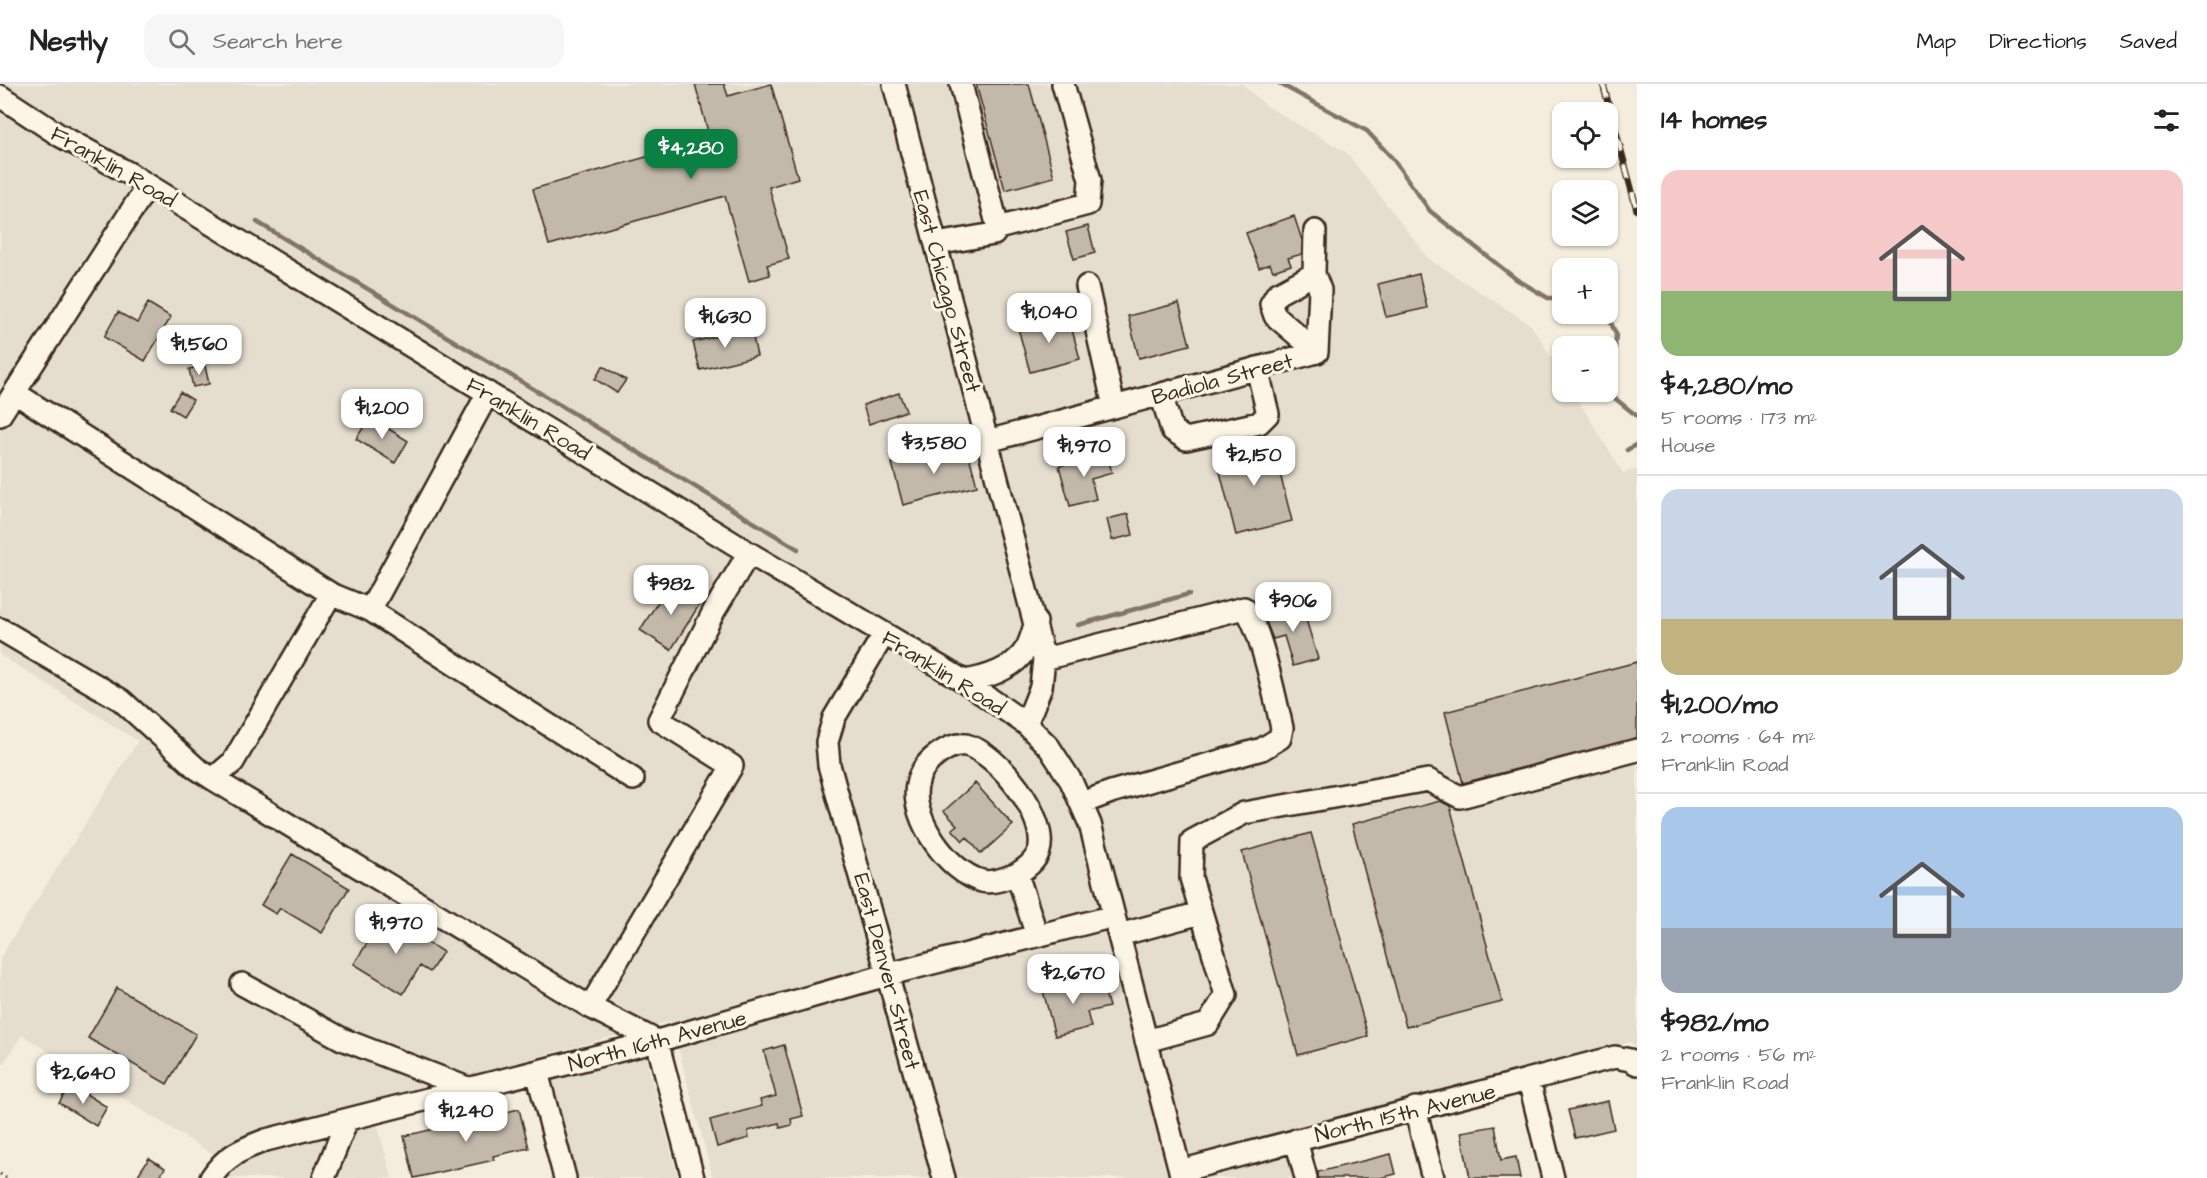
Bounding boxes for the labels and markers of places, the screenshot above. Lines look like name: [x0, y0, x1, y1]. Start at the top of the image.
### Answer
pin: $4,280: [642, 129, 740, 180]
pin: $1,040: [1000, 293, 1098, 344]
pin: $1,630: [676, 298, 774, 349]
pin: $1,560: [150, 325, 248, 376]
pin: $1,200: [333, 389, 431, 440]
pin: $3,580: [885, 424, 983, 475]
pin: $1,970: [1035, 427, 1133, 478]
pin: $2,150: [1205, 436, 1303, 487]
pin: $982: [635, 565, 707, 616]
pin: $906: [1257, 582, 1329, 633]
pin: $1,970: [347, 904, 445, 955]
pin: $2,670: [1024, 954, 1122, 1005]
pin: $2,640: [34, 1054, 132, 1105]
pin: $1,240: [417, 1092, 515, 1143]

